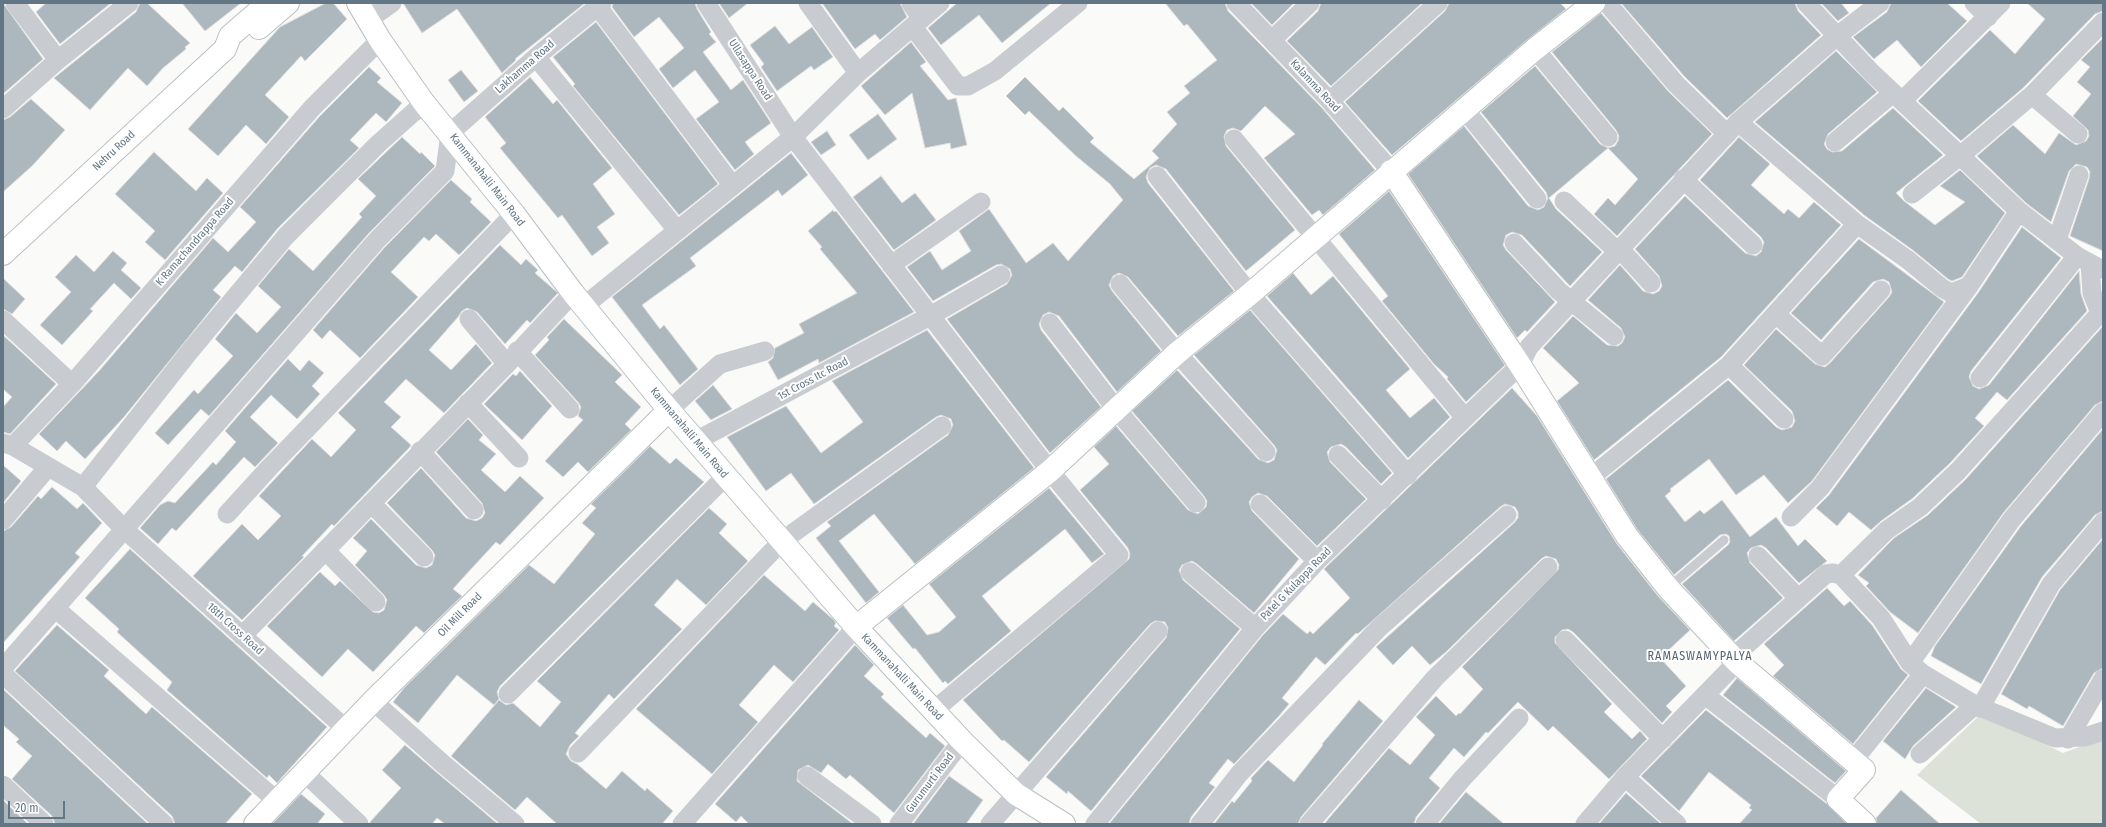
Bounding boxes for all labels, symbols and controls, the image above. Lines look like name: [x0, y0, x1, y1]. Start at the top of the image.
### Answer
street label: Ullasappa Road: [725, 37, 775, 103]
street label: Lakhamma Road: [493, 38, 557, 96]
street label: Kalamma Road: [1287, 57, 1343, 115]
street label: Nehru Road: [90, 128, 138, 174]
street label: Kammanahalli Main Road: [447, 131, 527, 229]
street label: K Ramachandrappa Road: [153, 195, 237, 289]
street label: 1st Cross Itc Road: [775, 355, 851, 403]
street label: Kammanahalli Main Road: [647, 385, 731, 481]
street label: Patel G Kulappa Road: [1258, 545, 1334, 623]
street label: Oil Mill Road: [435, 590, 485, 640]
street label: 18th Cross Road: [204, 600, 266, 658]
street label: Kammanahalli Main Road: [858, 631, 946, 723]
district label: RAMASWAMYPALYA: [1648, 650, 1752, 664]
street label: Gurumurti Road: [903, 750, 957, 816]
scale bar: [10, 793, 67, 819]
text: 20 m: [15, 801, 39, 815]

